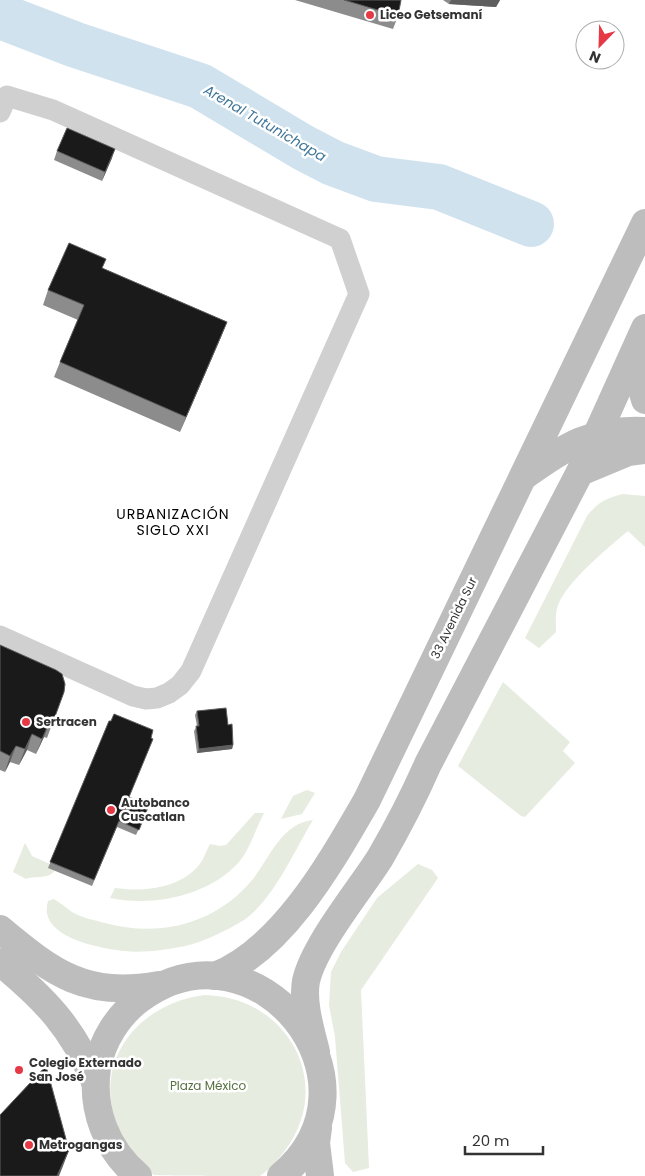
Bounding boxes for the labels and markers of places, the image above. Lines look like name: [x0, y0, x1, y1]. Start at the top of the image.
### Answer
place label: Liceo Getsemaní: [380, 6, 483, 23]
marker: Liceo Getsemaní: [364, 9, 376, 21]
place label: Sertracen: [36, 713, 97, 730]
marker: Sertracen: [20, 716, 32, 728]
place label: Autobanco Cuscatlan: [121, 794, 190, 825]
marker: Autobanco Cuscatlan: [105, 804, 117, 816]
place label: Colegio Externado San José: [29, 1054, 142, 1085]
marker: Colegio Externado San José: [13, 1064, 25, 1076]
place label: Metrogangas: [39, 1136, 123, 1153]
marker: Metrogangas: [23, 1139, 35, 1151]

